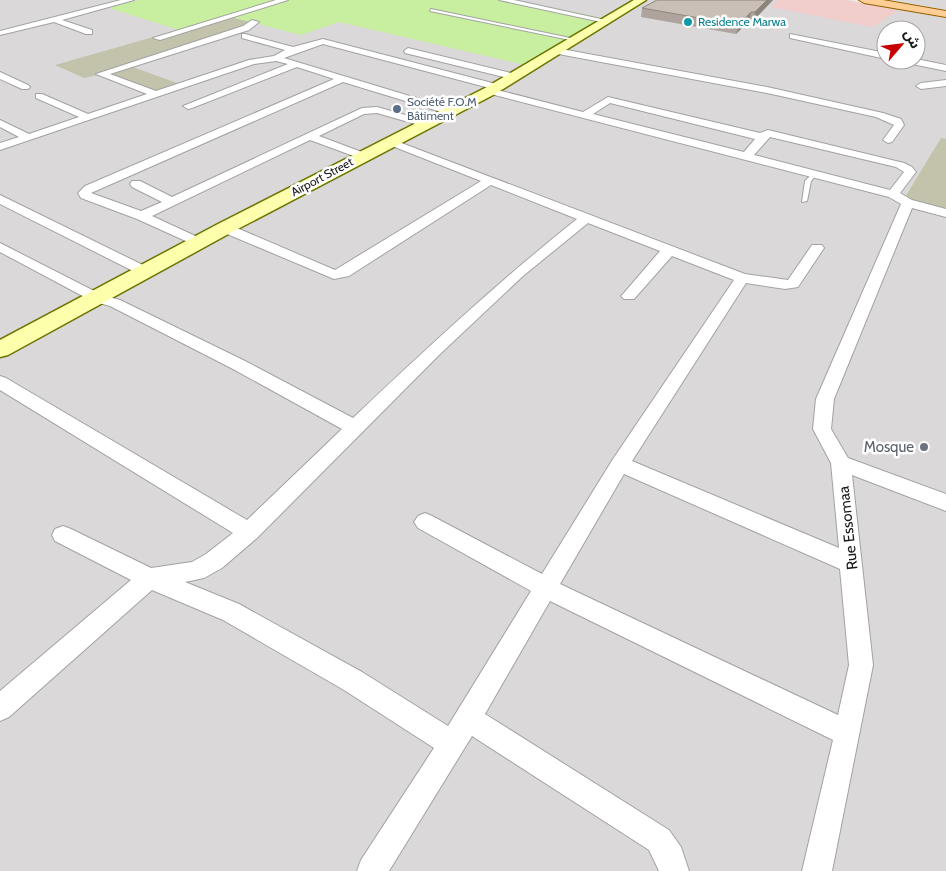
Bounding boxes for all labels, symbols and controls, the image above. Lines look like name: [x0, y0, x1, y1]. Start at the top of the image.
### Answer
place label: Residence Marwa: [698, 14, 786, 29]
marker: Residence Marwa: [682, 16, 694, 28]
north arrow: [876, 20, 926, 70]
text: ش: [900, 26, 925, 52]
place label: Société F.O.M Bâtiment: [407, 94, 477, 123]
marker: Société F.O.M Bâtiment: [391, 103, 403, 115]
street label: Airport Street: [288, 154, 355, 199]
place label: Mosque: [864, 438, 914, 456]
marker: Mosque: [918, 441, 930, 453]
street label: Rue Essomaa: [835, 484, 861, 571]

